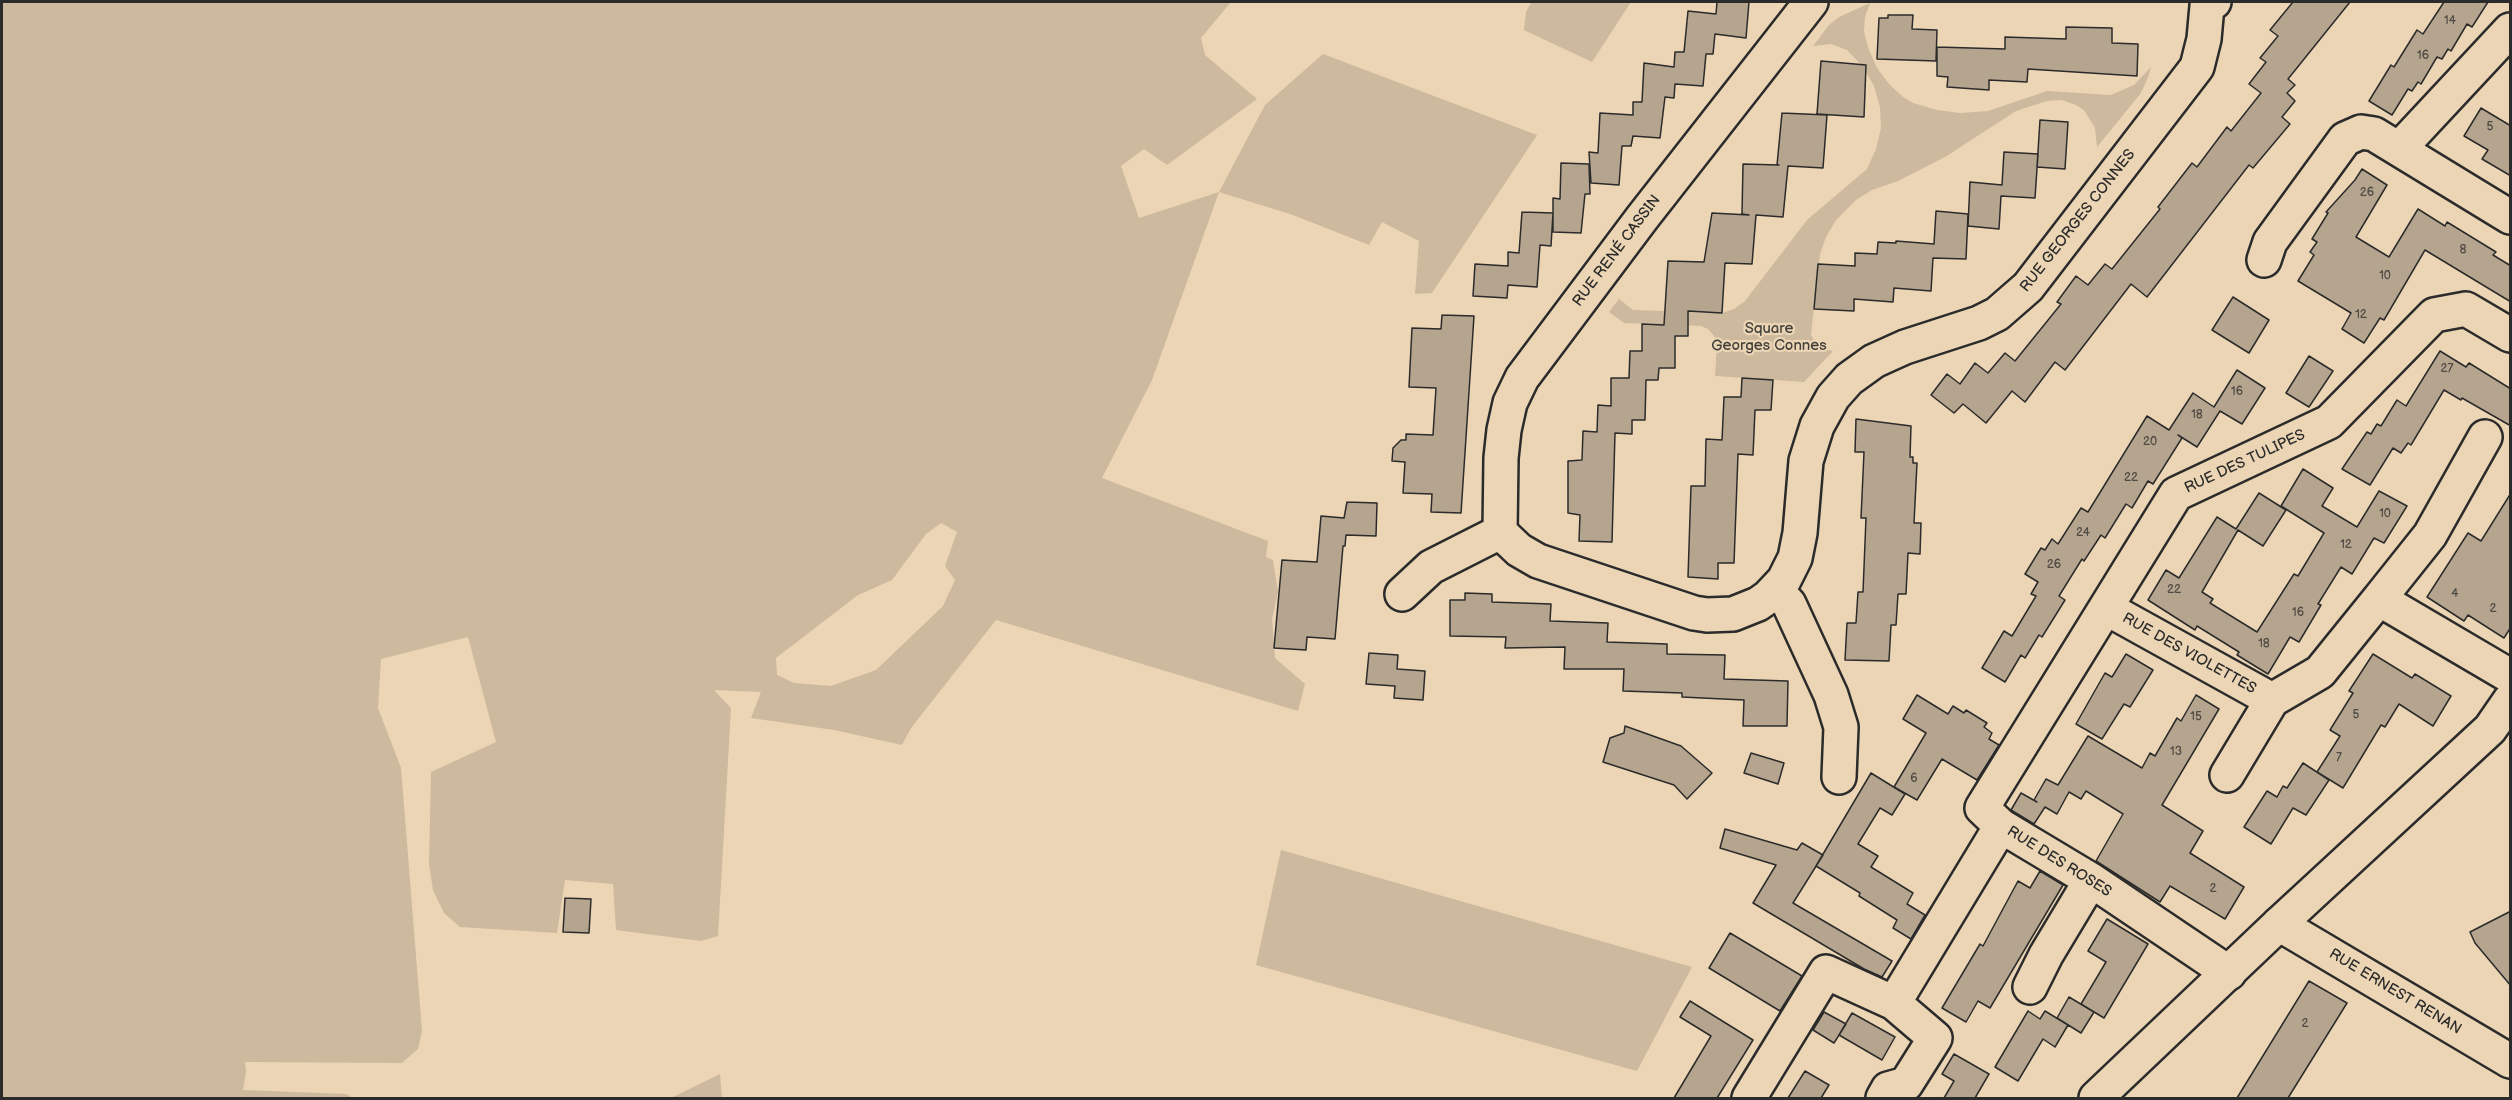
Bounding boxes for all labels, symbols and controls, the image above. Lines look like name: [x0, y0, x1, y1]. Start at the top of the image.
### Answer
house number: 14: [2444, 14, 2456, 28]
house number: 16: [2417, 49, 2429, 63]
house number: 5: [2487, 120, 2493, 134]
street label: RUE GEORGES CONNES: [2017, 146, 2139, 296]
house number: 26: [2360, 186, 2374, 200]
street label: RUE RENÉ CASSIN: [1569, 192, 1665, 310]
house number: 8: [2460, 243, 2466, 257]
house number: 10: [2379, 269, 2391, 283]
house number: 12: [2355, 308, 2367, 322]
park label: Square Georges Connes: [1711, 320, 1827, 355]
house number: 27: [2441, 362, 2453, 376]
house number: 16: [2231, 385, 2243, 399]
house number: 18: [2191, 408, 2203, 422]
street label: RUE DES TULIPES: [2182, 426, 2308, 498]
house number: 20: [2143, 435, 2157, 449]
house number: 22: [2124, 471, 2138, 485]
house number: 10: [2379, 507, 2391, 521]
house number: 24: [2076, 526, 2090, 540]
house number: 12: [2340, 538, 2352, 552]
house number: 26: [2047, 558, 2061, 572]
house number: 22: [2167, 583, 2181, 597]
house number: 4: [2451, 587, 2459, 601]
house number: 2: [2489, 602, 2497, 616]
house number: 16: [2292, 606, 2304, 620]
street label: RUE DES VIOLETTES: [2119, 610, 2259, 698]
house number: 18: [2258, 637, 2270, 651]
house number: 5: [2353, 708, 2359, 722]
house number: 15: [2190, 710, 2202, 724]
house number: 13: [2170, 745, 2182, 759]
house number: 7: [2336, 751, 2342, 765]
house number: 6: [1910, 772, 1918, 786]
street label: RUE DES ROSES: [2004, 823, 2114, 901]
house number: 2: [2209, 882, 2217, 896]
street label: RUE ERNEST RENAN: [2325, 945, 2465, 1039]
house number: 2: [2301, 1017, 2309, 1031]

